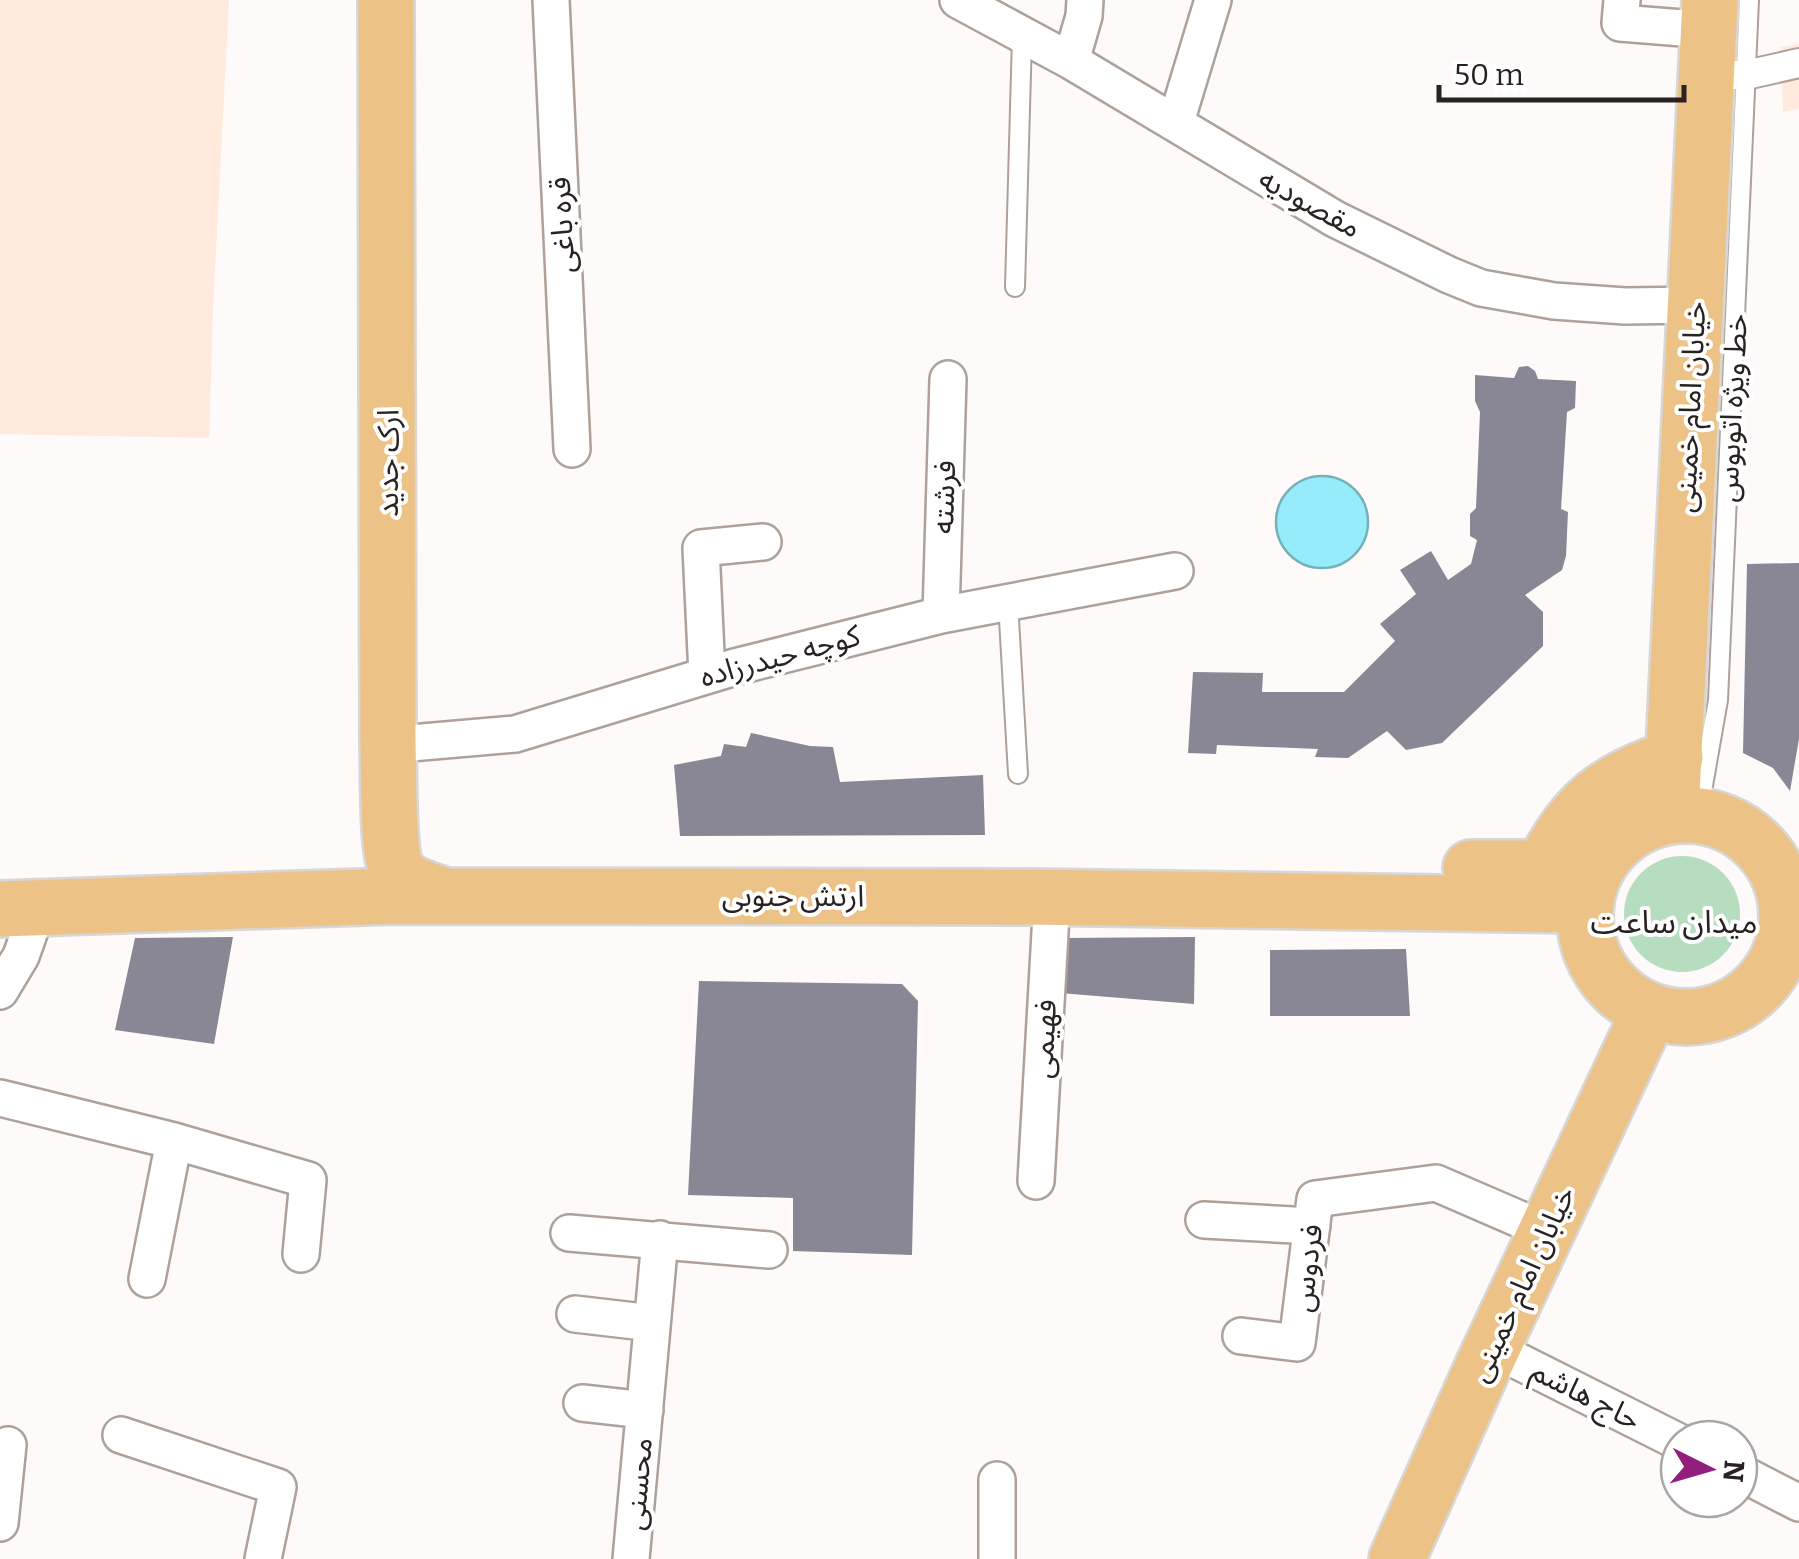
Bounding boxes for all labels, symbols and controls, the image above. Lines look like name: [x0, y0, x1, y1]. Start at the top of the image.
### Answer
scale bar: [1439, 40, 1684, 102]
text: 50 m: [1454, 57, 1524, 93]
street label: مقصودیه: [1253, 160, 1367, 246]
street label: قره باغی: [542, 176, 582, 274]
street label: خیابان امام خمینی: [1666, 300, 1718, 514]
street label: خط ویژه اتوبوس: [1709, 313, 1755, 503]
street label: ارک جدید: [370, 409, 406, 517]
street label: فرشته: [925, 460, 963, 534]
street label: کوچه حیدرزاده: [696, 617, 865, 696]
street label: ارتش جنوبی: [722, 878, 864, 914]
district label: میدان ساعت: [1590, 903, 1758, 941]
street label: فهیمی: [1024, 998, 1064, 1080]
street label: خیابان امام خمینی: [1461, 1180, 1587, 1389]
street label: فردوس: [1284, 1222, 1330, 1314]
street label: حاج هاشم: [1523, 1352, 1647, 1442]
north arrow: [1659, 1419, 1759, 1519]
street label: محسنی: [616, 1436, 660, 1532]
text: N: [1716, 1459, 1751, 1483]

